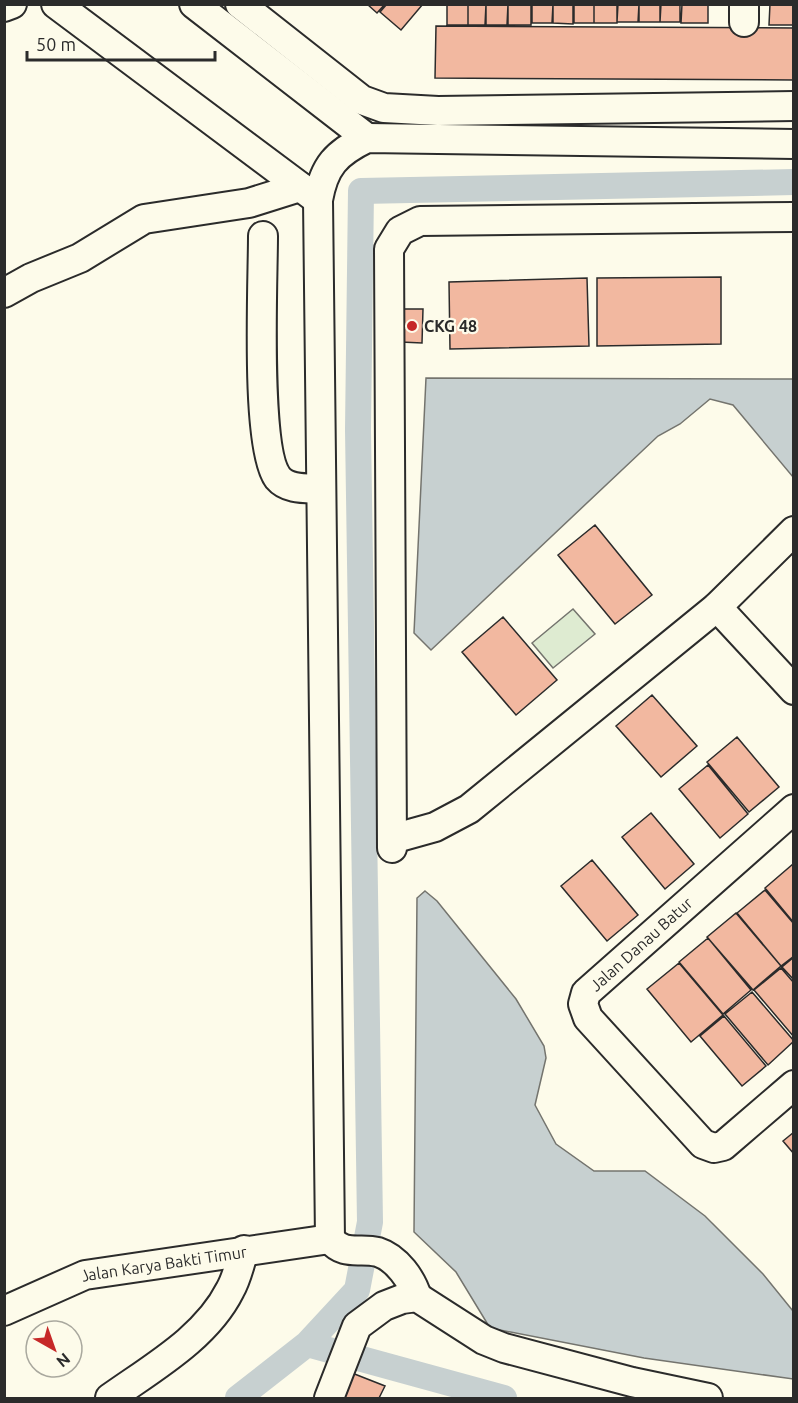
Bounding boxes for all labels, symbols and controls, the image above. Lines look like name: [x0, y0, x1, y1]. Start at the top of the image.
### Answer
scale bar: [27, 24, 214, 62]
text: 50 m: [36, 34, 76, 54]
place label: CKG 48: [424, 317, 477, 335]
marker: CKG 48: [405, 319, 419, 333]
street label: Jalan Danau Batur: [586, 894, 696, 994]
street label: Jalan Karya Bakti Timur: [77, 1242, 248, 1285]
north arrow: [24, 1319, 84, 1379]
text: N: [53, 1350, 74, 1371]

